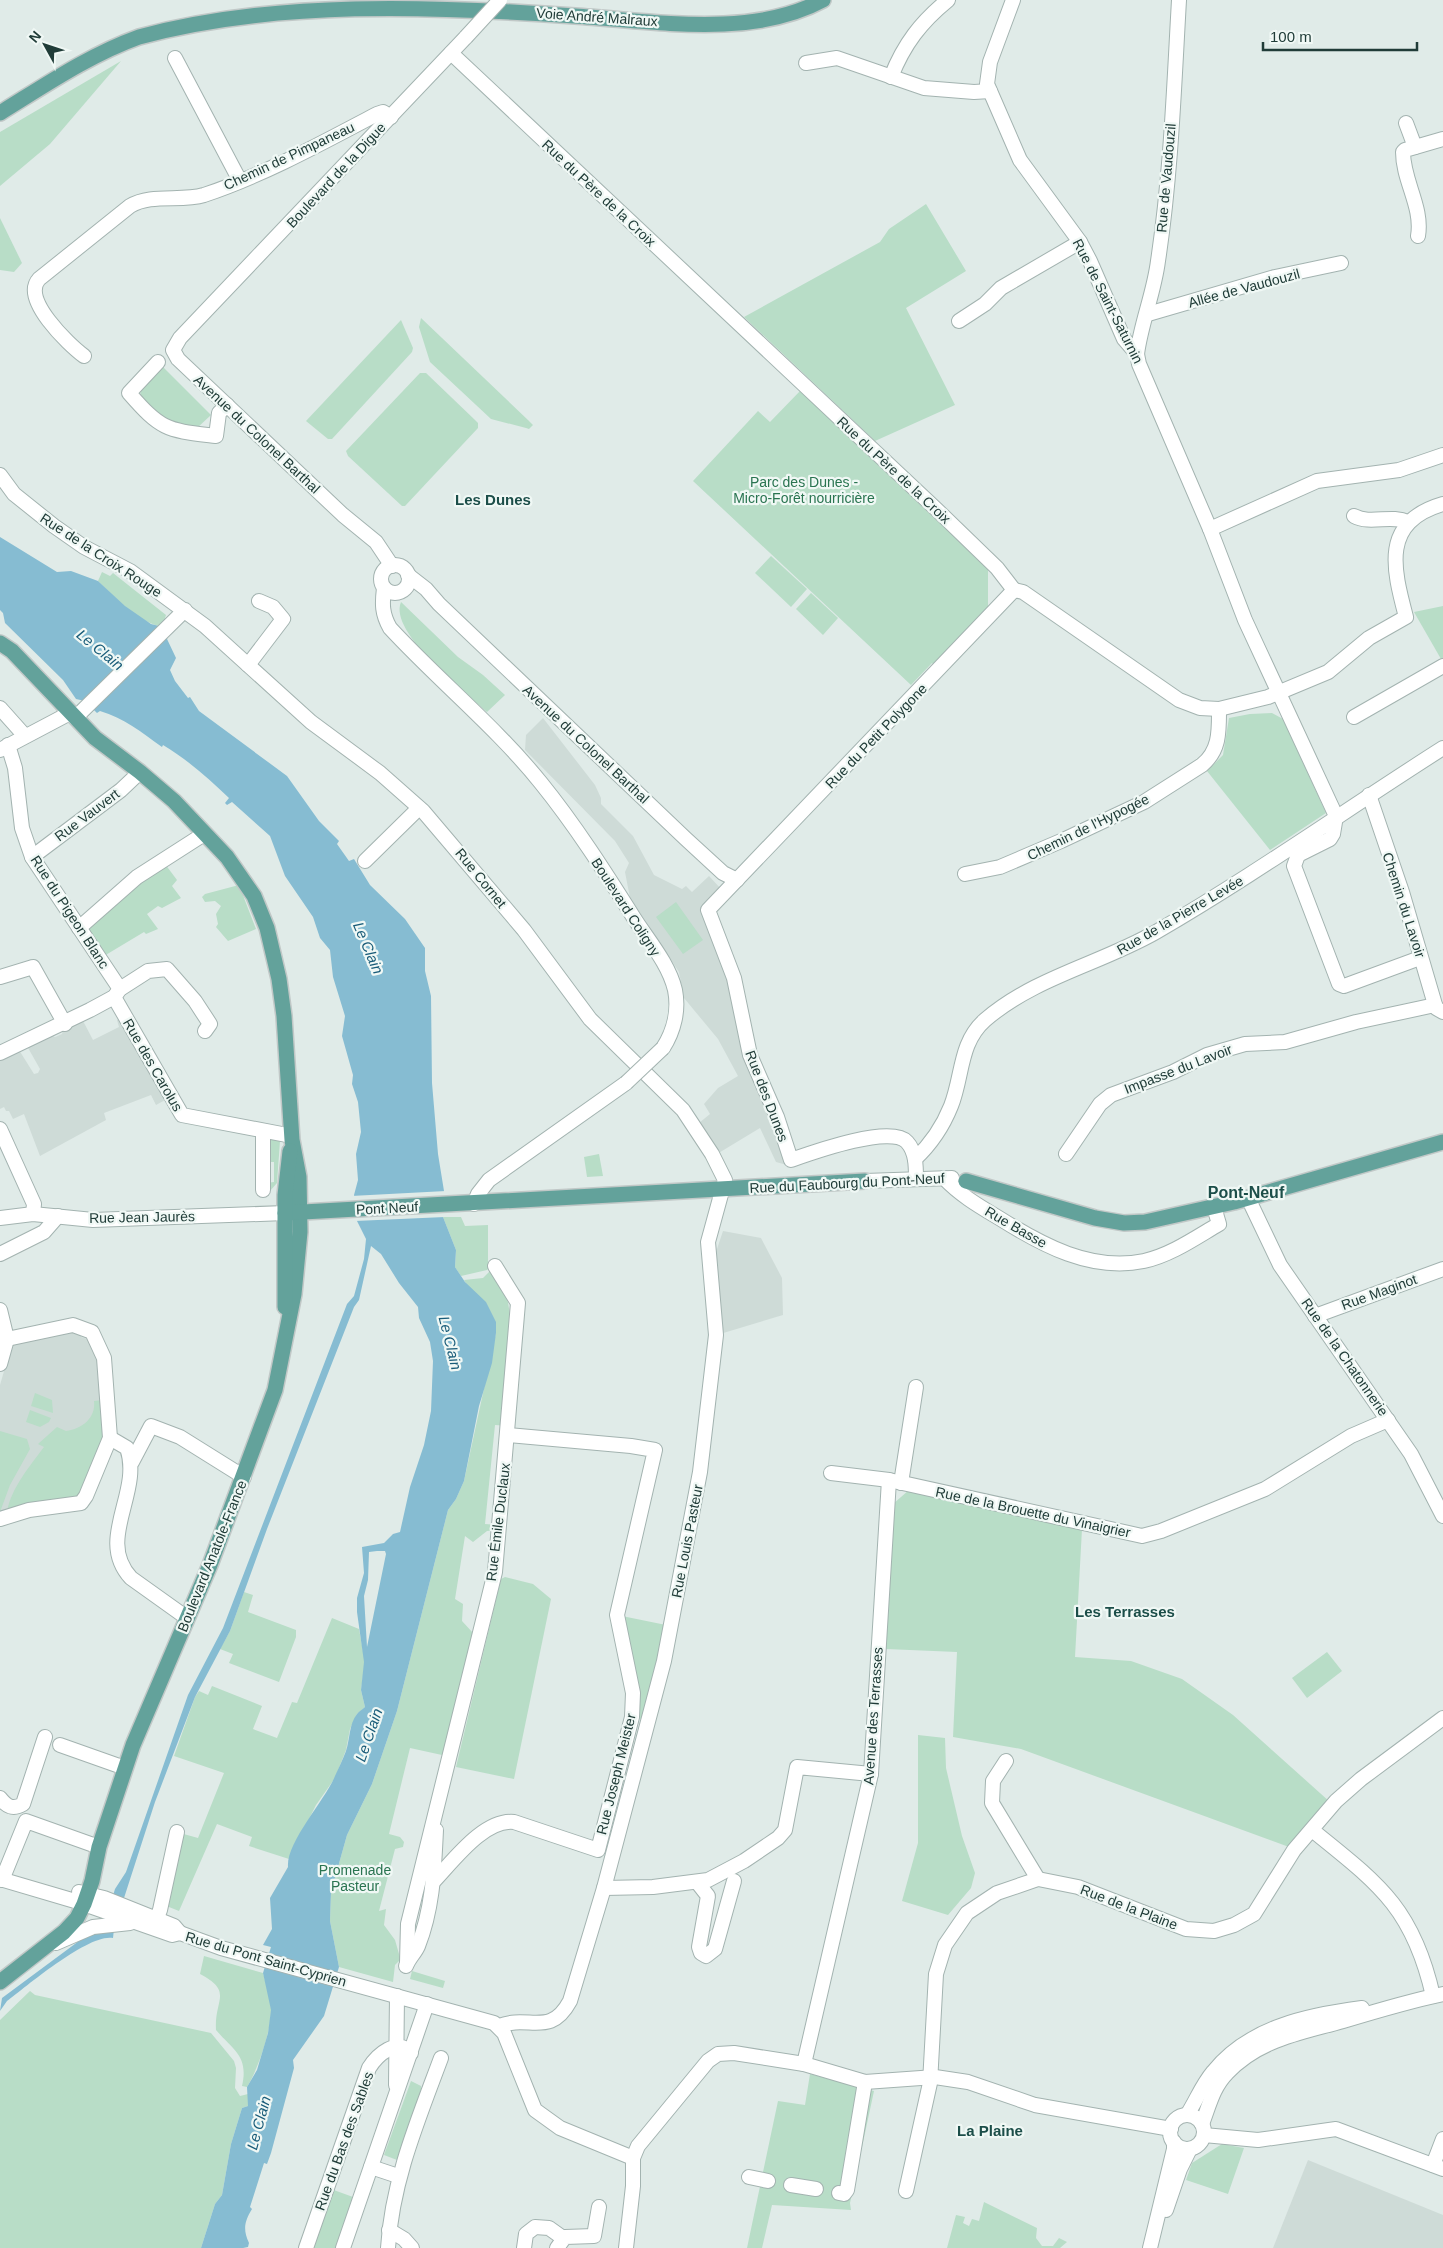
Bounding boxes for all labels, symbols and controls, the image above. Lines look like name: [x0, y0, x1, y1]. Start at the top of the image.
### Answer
street label: Voie André Malraux: [536, 5, 658, 29]
north arrow: [20, 20, 70, 70]
scale bar: [1263, 20, 1417, 52]
text: N: [26, 28, 44, 46]
text: 100 m: [1270, 28, 1312, 45]
street label: Chemin de Pimpaneau: [221, 119, 357, 193]
street label: Boulevard de la Digue: [283, 119, 389, 231]
street label: Rue de Vaudouzil: [1153, 123, 1179, 233]
street label: Rue du Père de la Croix: [539, 136, 659, 250]
street label: Rue de Saint-Saturnin: [1070, 236, 1146, 366]
street label: Allée de Vaudouzil: [1186, 265, 1302, 311]
street label: Avenue du Colonel Barthal: [191, 371, 323, 497]
street label: Rue du Père de la Croix: [834, 413, 954, 527]
park label: Parc des Dunes - Micro-Forêt nourricière: [733, 474, 875, 506]
district label: Les Dunes: [455, 491, 531, 508]
street label: Rue de la Croix Rouge: [37, 510, 165, 600]
water label: Le Clain: [74, 626, 127, 674]
street label: Rue du Petit Polygone: [822, 680, 930, 792]
street label: Avenue du Colonel Barthal: [520, 681, 652, 807]
street label: Rue Vauvert: [52, 785, 123, 844]
street label: Chemin de l'Hypogée: [1025, 790, 1152, 863]
street label: Rue Cornet: [452, 845, 510, 911]
street label: Chemin du Lavoir: [1379, 850, 1429, 960]
street label: Rue du Pigeon Blanc: [27, 852, 113, 972]
street label: Boulevard Coligny: [588, 855, 664, 959]
street label: Rue de la Pierre Levée: [1114, 872, 1246, 958]
water label: Le Clain: [350, 919, 387, 976]
street label: Rue des Carolus: [120, 1016, 186, 1114]
street label: Impasse du Lavoir: [1122, 1041, 1235, 1097]
street label: Rue des Dunes: [742, 1048, 792, 1144]
street label: Rue du Faubourg du Pont-Neuf: [749, 1170, 945, 1196]
district label: Pont-Neuf: [1208, 1184, 1285, 1201]
street label: Pont Neuf: [355, 1198, 419, 1218]
street label: Rue Basse: [982, 1203, 1050, 1251]
street label: Rue Jean Jaurès: [89, 1208, 195, 1226]
street label: Rue Maginot: [1339, 1271, 1419, 1313]
street label: Rue de la Chatonnerie: [1298, 1295, 1392, 1419]
water label: Le Clain: [436, 1314, 465, 1372]
street label: Rue Émile Duclaux: [483, 1462, 513, 1582]
street label: Boulevard Anatole-France: [174, 1478, 250, 1634]
street label: Rue Louis Pasteur: [668, 1483, 706, 1599]
street label: Rue de la Brouette du Vinaigrier: [934, 1483, 1132, 1541]
district label: Les Terrasses: [1075, 1603, 1175, 1620]
street label: Avenue des Terrasses: [860, 1647, 886, 1785]
water label: Le Clain: [352, 1706, 386, 1764]
street label: Rue Joseph Meister: [593, 1711, 639, 1836]
park label: Promenade Pasteur: [319, 1862, 391, 1894]
street label: Rue de la Plaine: [1078, 1881, 1180, 1933]
street label: Rue du Pont Saint-Cyprien: [184, 1928, 348, 1990]
street label: Rue du Bas des Sables: [311, 2070, 377, 2212]
water label: Le Clain: [243, 2094, 274, 2152]
district label: La Plaine: [957, 2122, 1023, 2139]

